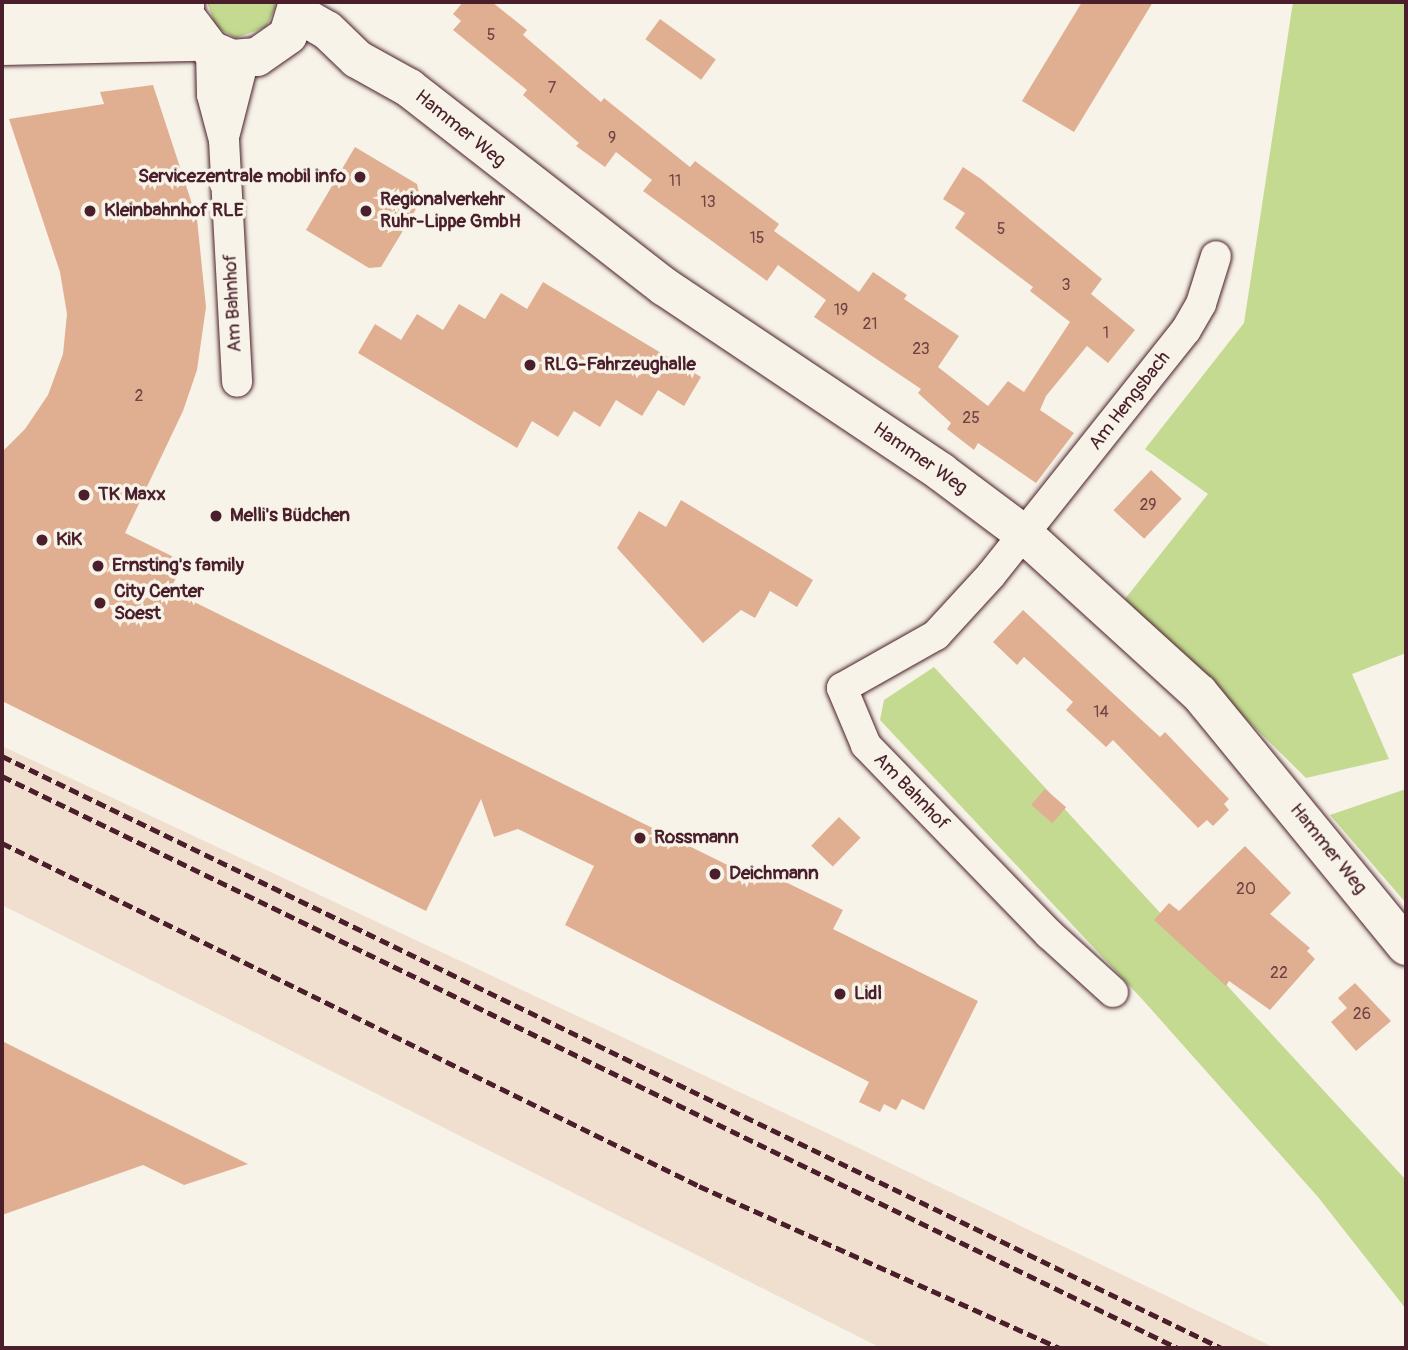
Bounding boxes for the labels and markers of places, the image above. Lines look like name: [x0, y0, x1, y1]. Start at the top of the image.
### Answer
place label: Servicezentrale mobil info: [138, 166, 346, 188]
marker: Servicezentrale mobil info: [352, 169, 368, 185]
place label: Regionalverkehr Ruhr-Lippe GmbH: [380, 189, 521, 233]
place label: Kleinbahnhof RLE: [104, 200, 244, 222]
marker: Kleinbahnhof RLE: [82, 203, 98, 219]
marker: Regionalverkehr Ruhr-Lippe GmbH: [358, 203, 374, 219]
place label: RLG-Fahrzeughalle: [544, 354, 696, 376]
marker: RLG-Fahrzeughalle: [522, 357, 538, 373]
place label: TK Maxx: [98, 484, 166, 506]
marker: TK Maxx: [76, 487, 92, 503]
place label: Melli's Büdchen: [230, 505, 350, 527]
marker: Melli's Büdchen: [208, 508, 224, 524]
place label: KiK: [56, 529, 82, 551]
marker: KiK: [34, 532, 50, 548]
place label: Ernsting's family: [112, 555, 244, 577]
marker: Ernsting's family: [90, 558, 106, 574]
place label: City Center Soest: [114, 581, 204, 625]
marker: City Center Soest: [92, 595, 108, 611]
place label: Rossmann: [654, 827, 739, 849]
marker: Rossmann: [632, 830, 648, 846]
place label: Deichmann: [729, 863, 819, 885]
marker: Deichmann: [707, 866, 723, 882]
place label: Lidl: [854, 983, 882, 1005]
marker: Lidl: [832, 986, 848, 1002]

